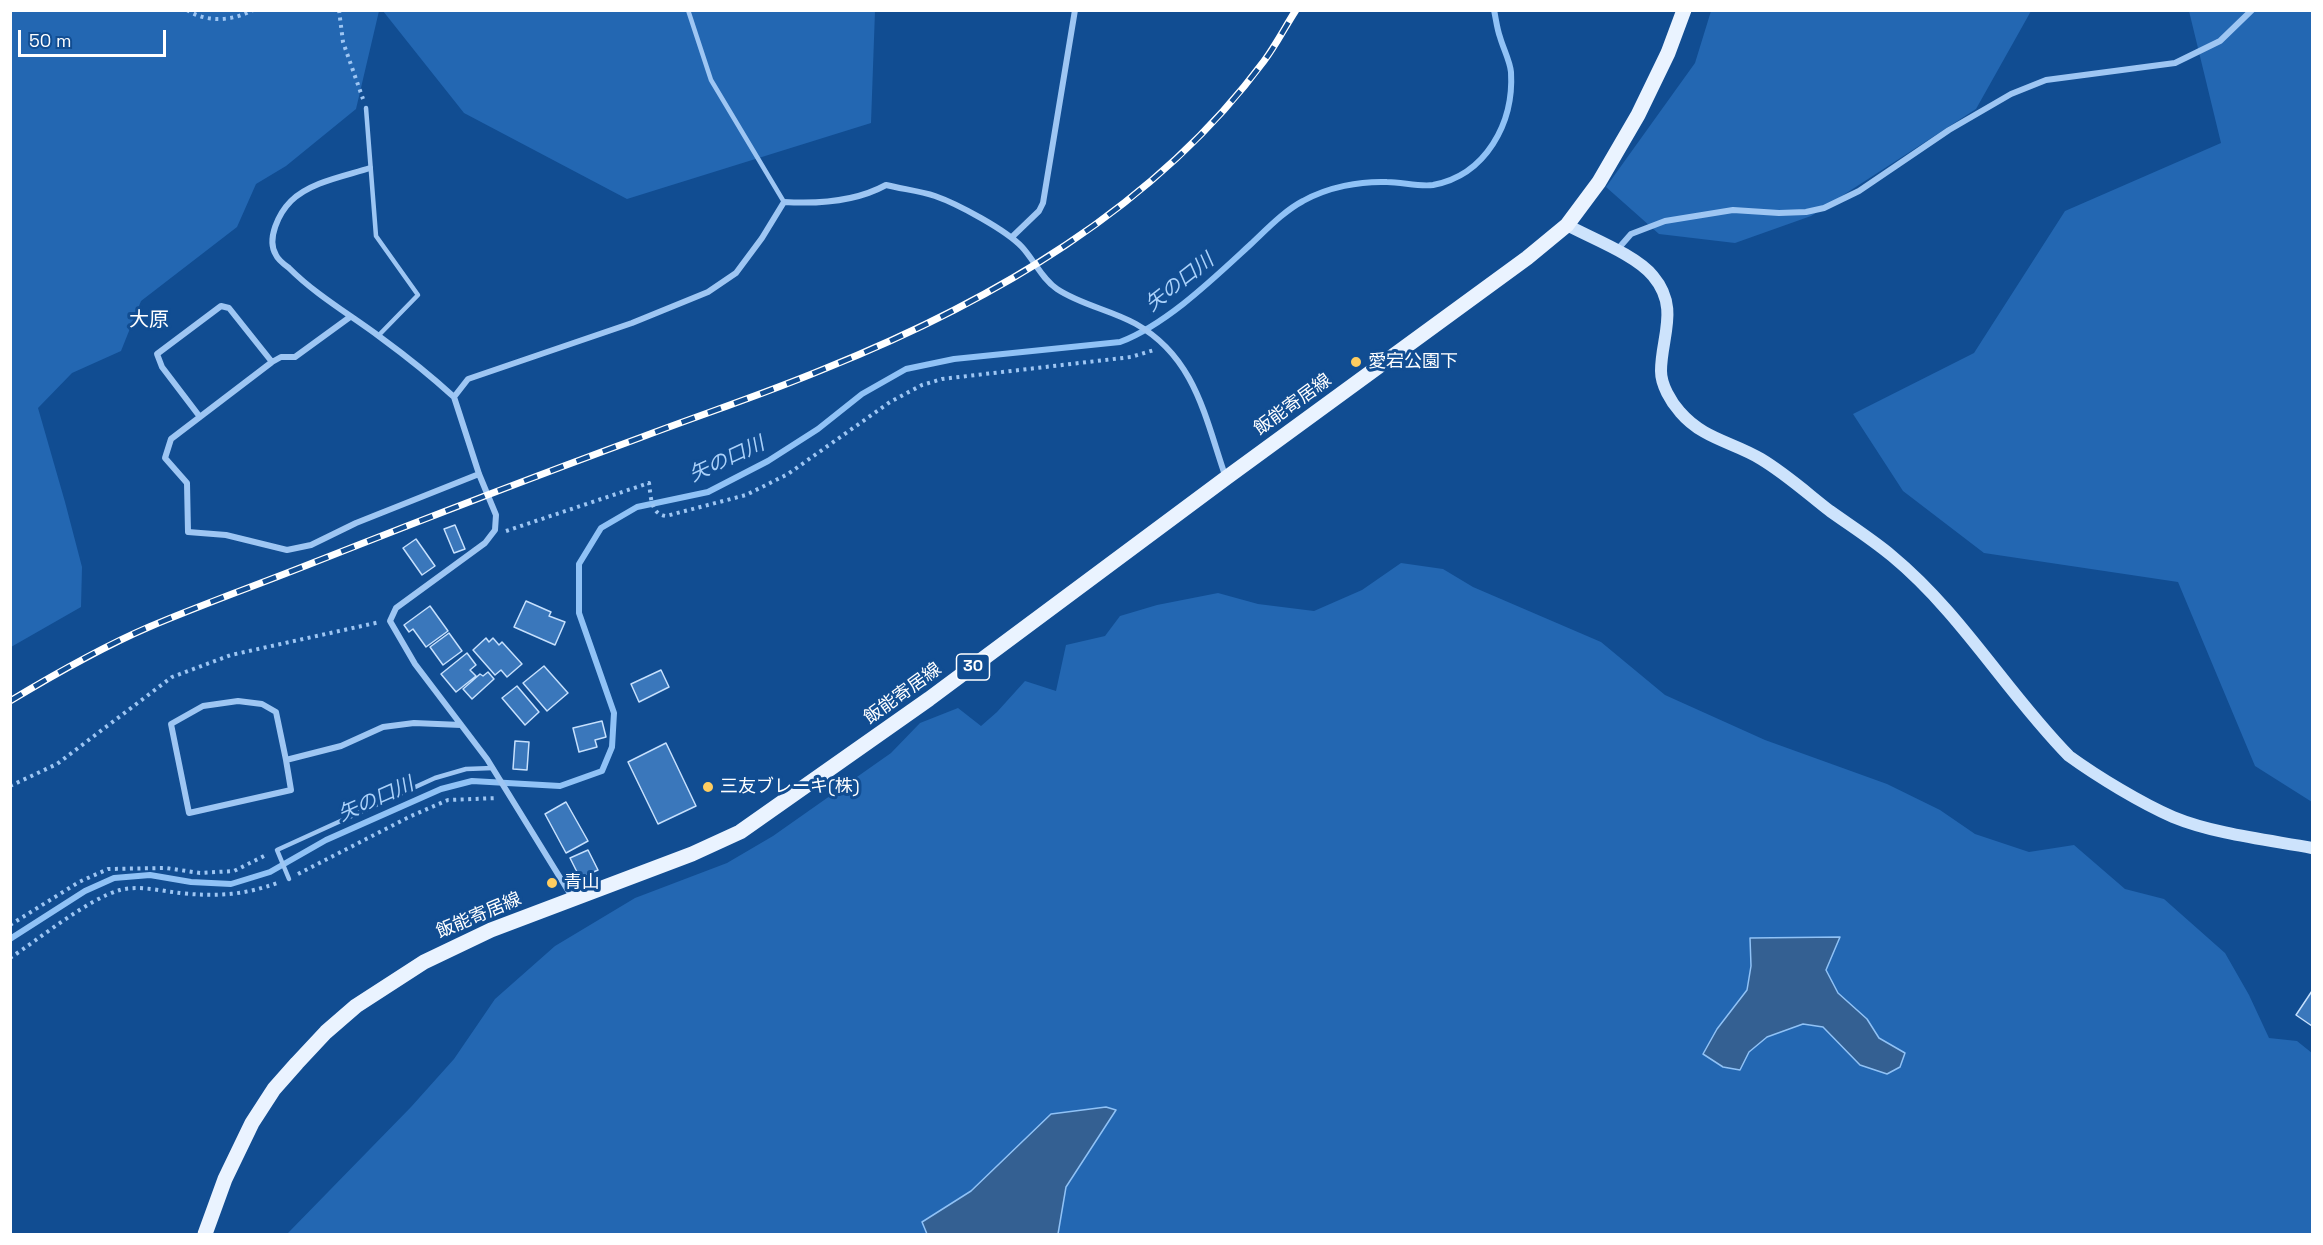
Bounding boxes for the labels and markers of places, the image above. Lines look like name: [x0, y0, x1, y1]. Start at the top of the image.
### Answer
place label: 愛宕公園下: [1368, 351, 1458, 373]
marker: 愛宕公園下: [1349, 355, 1363, 369]
place label: 三友ブレーキ(株): [720, 776, 860, 798]
marker: 三友ブレーキ(株): [701, 780, 715, 794]
place label: 青山: [564, 872, 600, 894]
marker: 青山: [545, 876, 559, 890]

